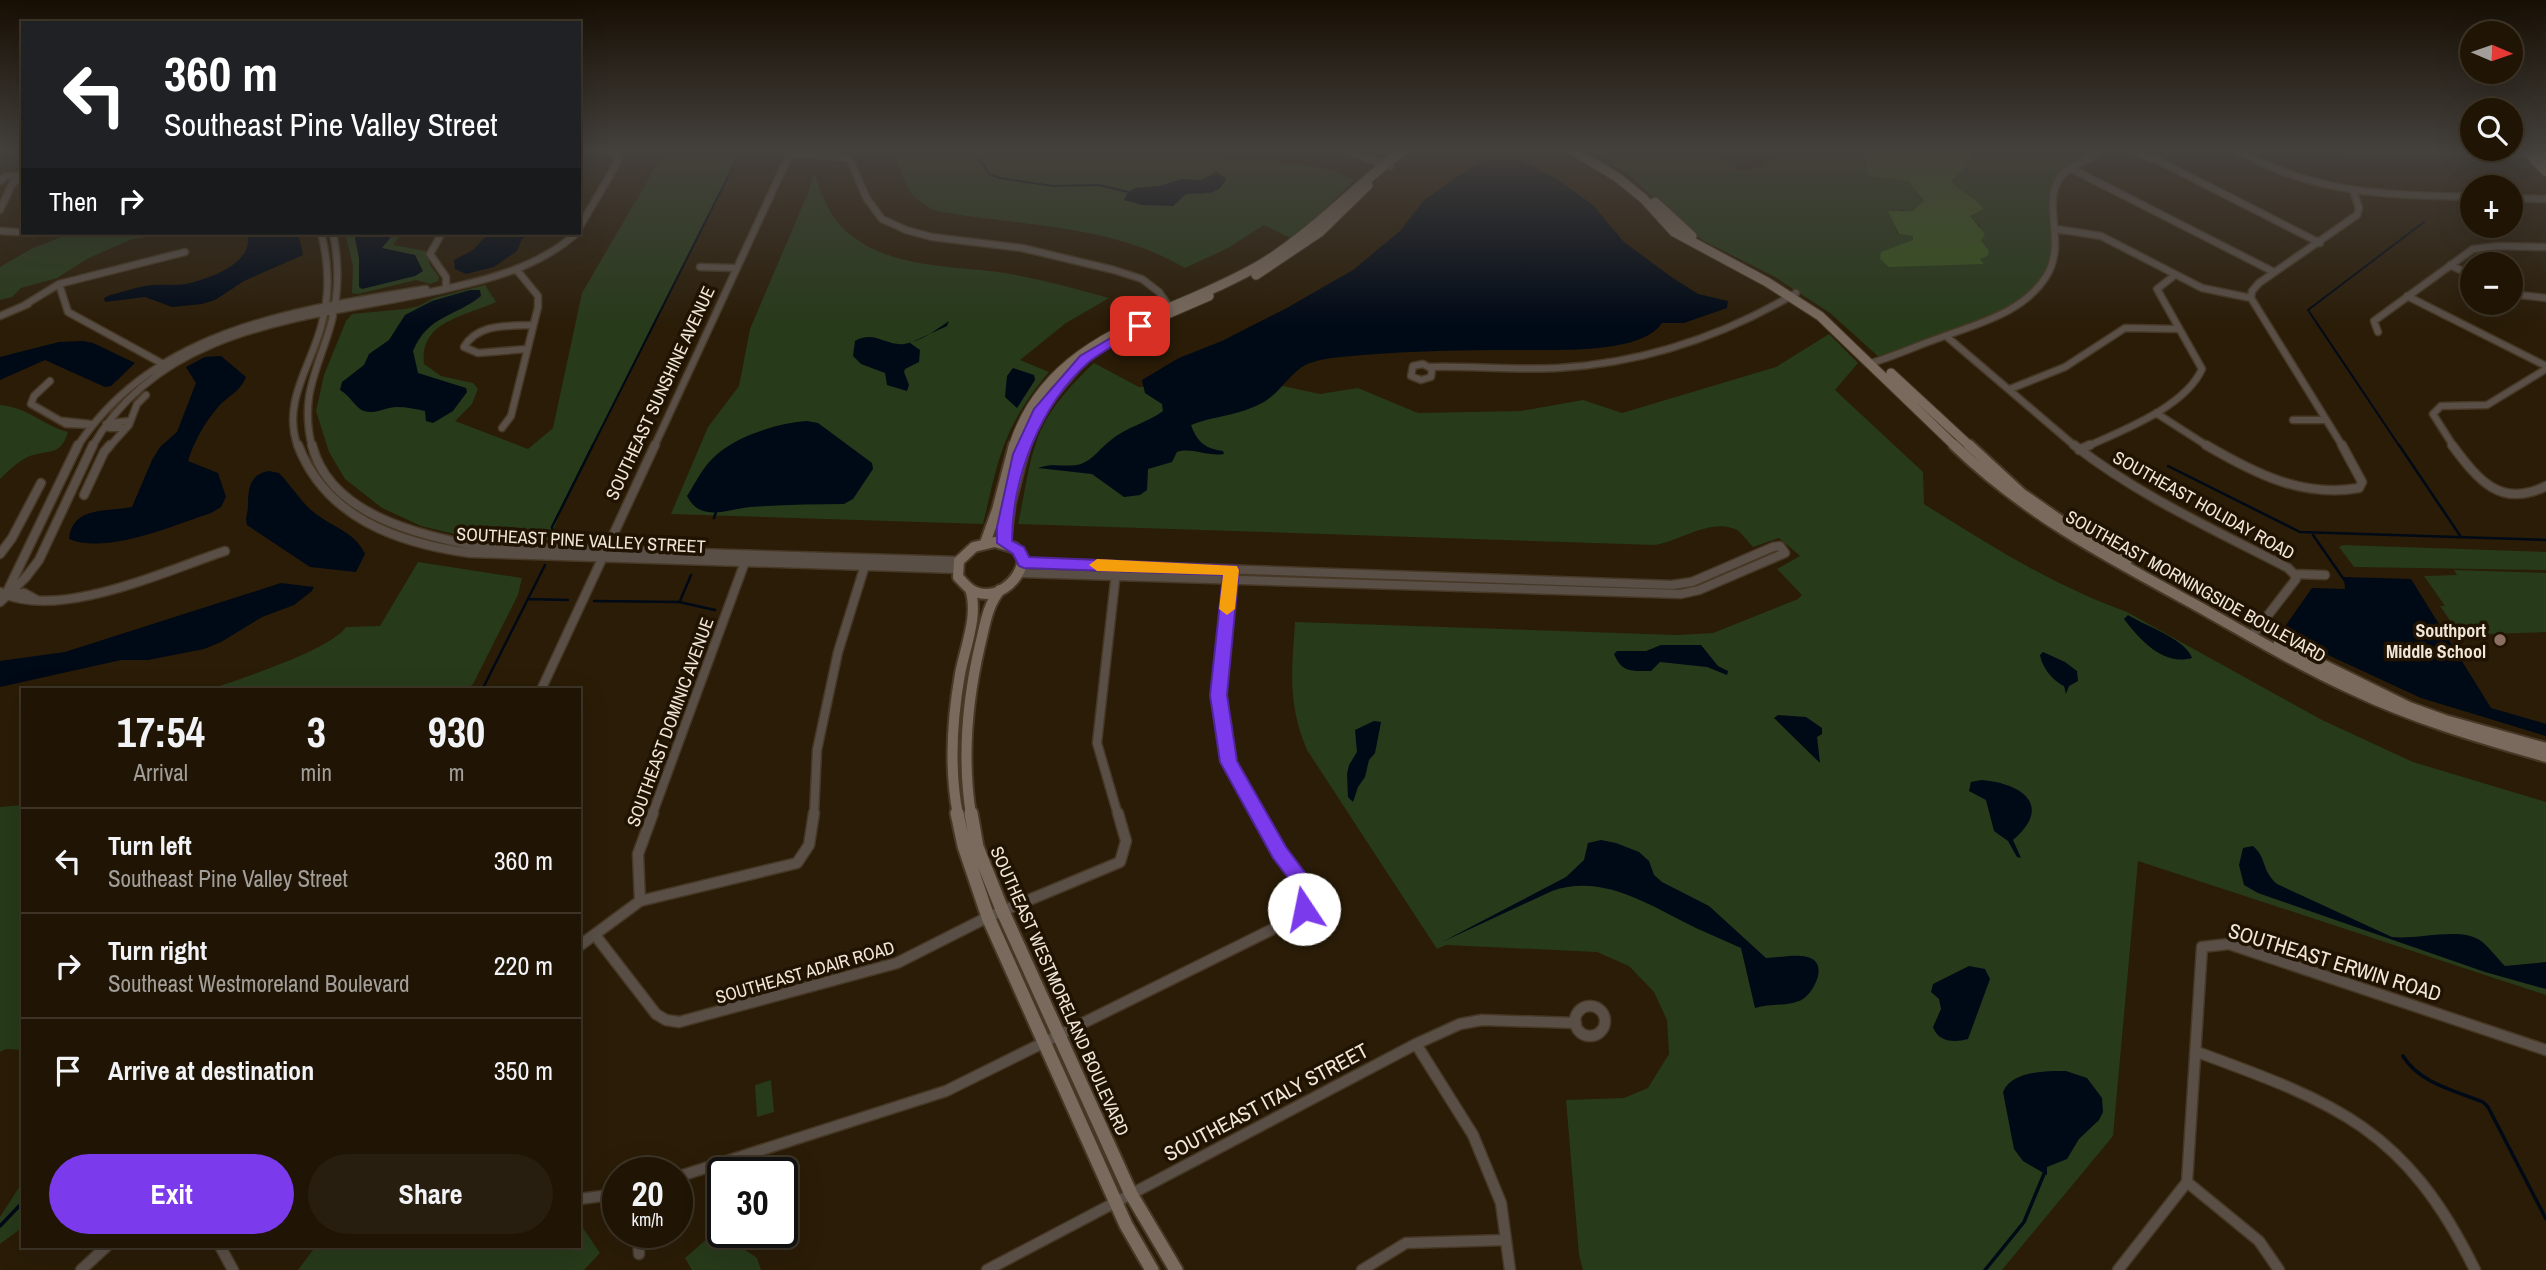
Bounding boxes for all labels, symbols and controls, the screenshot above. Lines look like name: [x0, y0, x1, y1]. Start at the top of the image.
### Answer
north arrow: [2460, 21, 2524, 84]
map controls: [2460, 21, 2523, 315]
text: 360 m: [164, 40, 278, 106]
icon: left: [49, 49, 140, 140]
button: search: [2460, 98, 2523, 161]
text: Southeast Pine Valley Street: [164, 103, 498, 146]
button: +: [2460, 175, 2523, 238]
icon: right: [112, 182, 150, 220]
text: Then: [49, 184, 98, 219]
button: −: [2460, 252, 2523, 315]
street label: SOUTHEAST SUNSHINE AVENUE: [599, 282, 721, 504]
pin: [1110, 296, 1170, 356]
icon: arrive: [1121, 307, 1159, 345]
street label: SOUTHEAST HOLIDAY ROAD: [2109, 445, 2299, 565]
street label: SOUTHEAST MORNINGSIDE BOULEVARD: [2061, 504, 2331, 668]
street label: SOUTHEAST PINE VALLEY STREET: [456, 521, 706, 559]
street label: SOUTHEAST DOMINIC AVENUE: [620, 614, 720, 830]
place label: Southport Middle School: [2386, 618, 2486, 664]
marker: Southport Middle School: [2492, 632, 2508, 648]
text: 17:54: [117, 704, 205, 760]
text: 3: [307, 704, 326, 760]
text: 930: [428, 704, 485, 760]
text: Arrival: [134, 757, 188, 788]
text: min: [301, 757, 332, 788]
text: m: [449, 757, 464, 788]
text: Turn left: [108, 828, 192, 863]
icon: left: [49, 842, 87, 880]
street label: SOUTHEAST WESTMORELAND BOULEVARD: [985, 842, 1135, 1140]
text: 360 m: [494, 843, 553, 878]
text: Southeast Pine Valley Street: [108, 863, 348, 894]
position arrow: [1267, 872, 1341, 946]
street label: SOUTHEAST ERWIN ROAD: [2225, 916, 2445, 1008]
text: Turn right: [108, 933, 207, 968]
street label: SOUTHEAST ADAIR ROAD: [713, 934, 897, 1010]
icon: right: [49, 947, 87, 985]
text: 220 m: [494, 948, 553, 983]
text: Southeast Westmoreland Boulevard: [108, 968, 410, 999]
street label: SOUTHEAST ITALY STREET: [1159, 1036, 1374, 1168]
icon: arrive: [49, 1052, 87, 1090]
text: Arrive at destination: [108, 1053, 314, 1088]
text: 350 m: [494, 1053, 553, 1088]
button: Exit: [49, 1154, 294, 1234]
button: Share: [308, 1154, 553, 1234]
speed limit sign: 30: [707, 1157, 798, 1248]
text: 20: [632, 1170, 663, 1217]
text: km/h: [632, 1207, 664, 1232]

